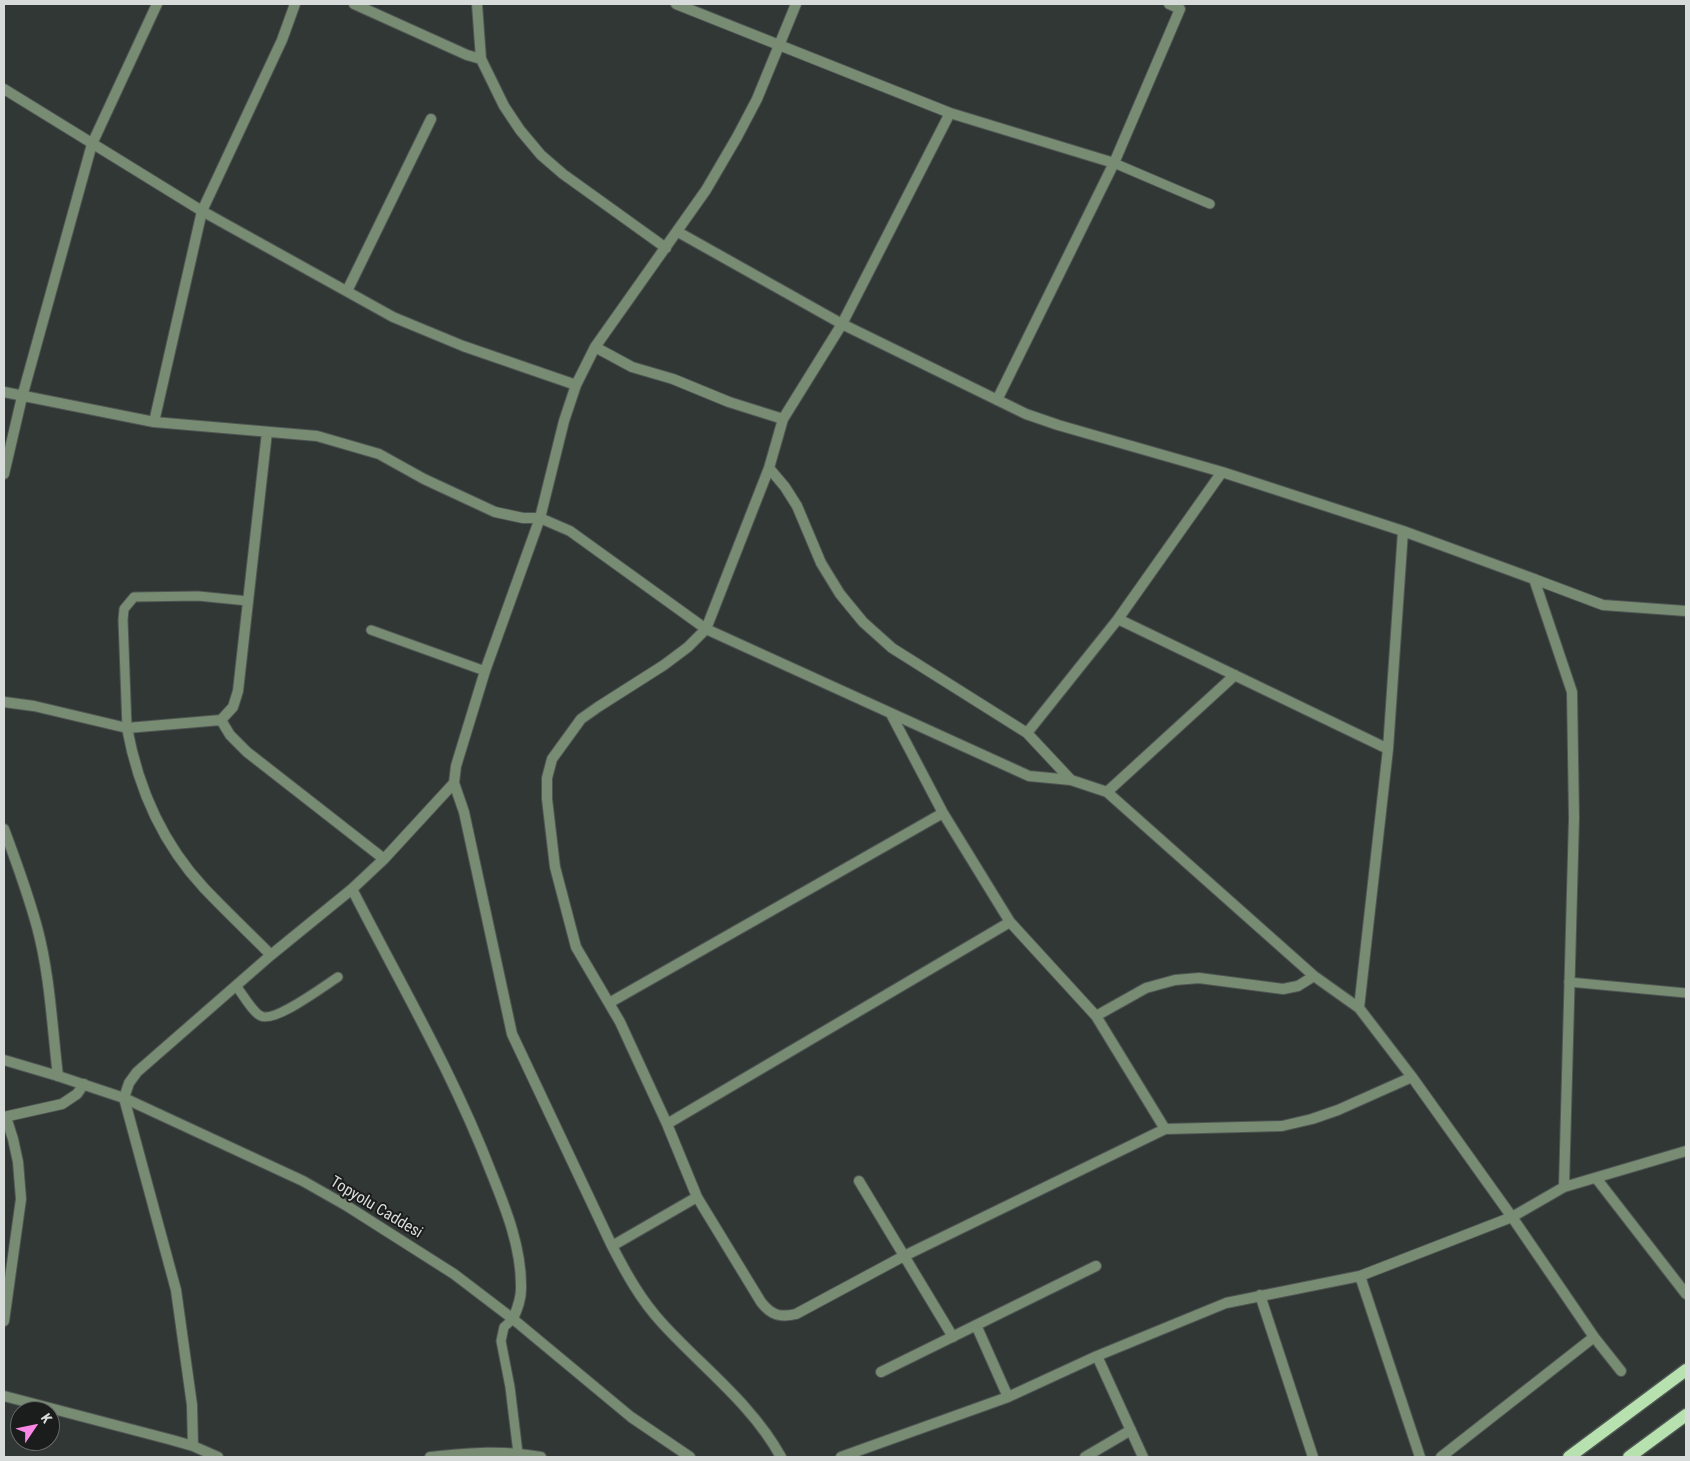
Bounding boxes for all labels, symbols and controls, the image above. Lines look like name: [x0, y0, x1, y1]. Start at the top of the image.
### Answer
street label: Topyolu Caddesi: [326, 1173, 426, 1243]
north arrow: [10, 1401, 60, 1451]
text: K: [38, 1410, 55, 1426]

